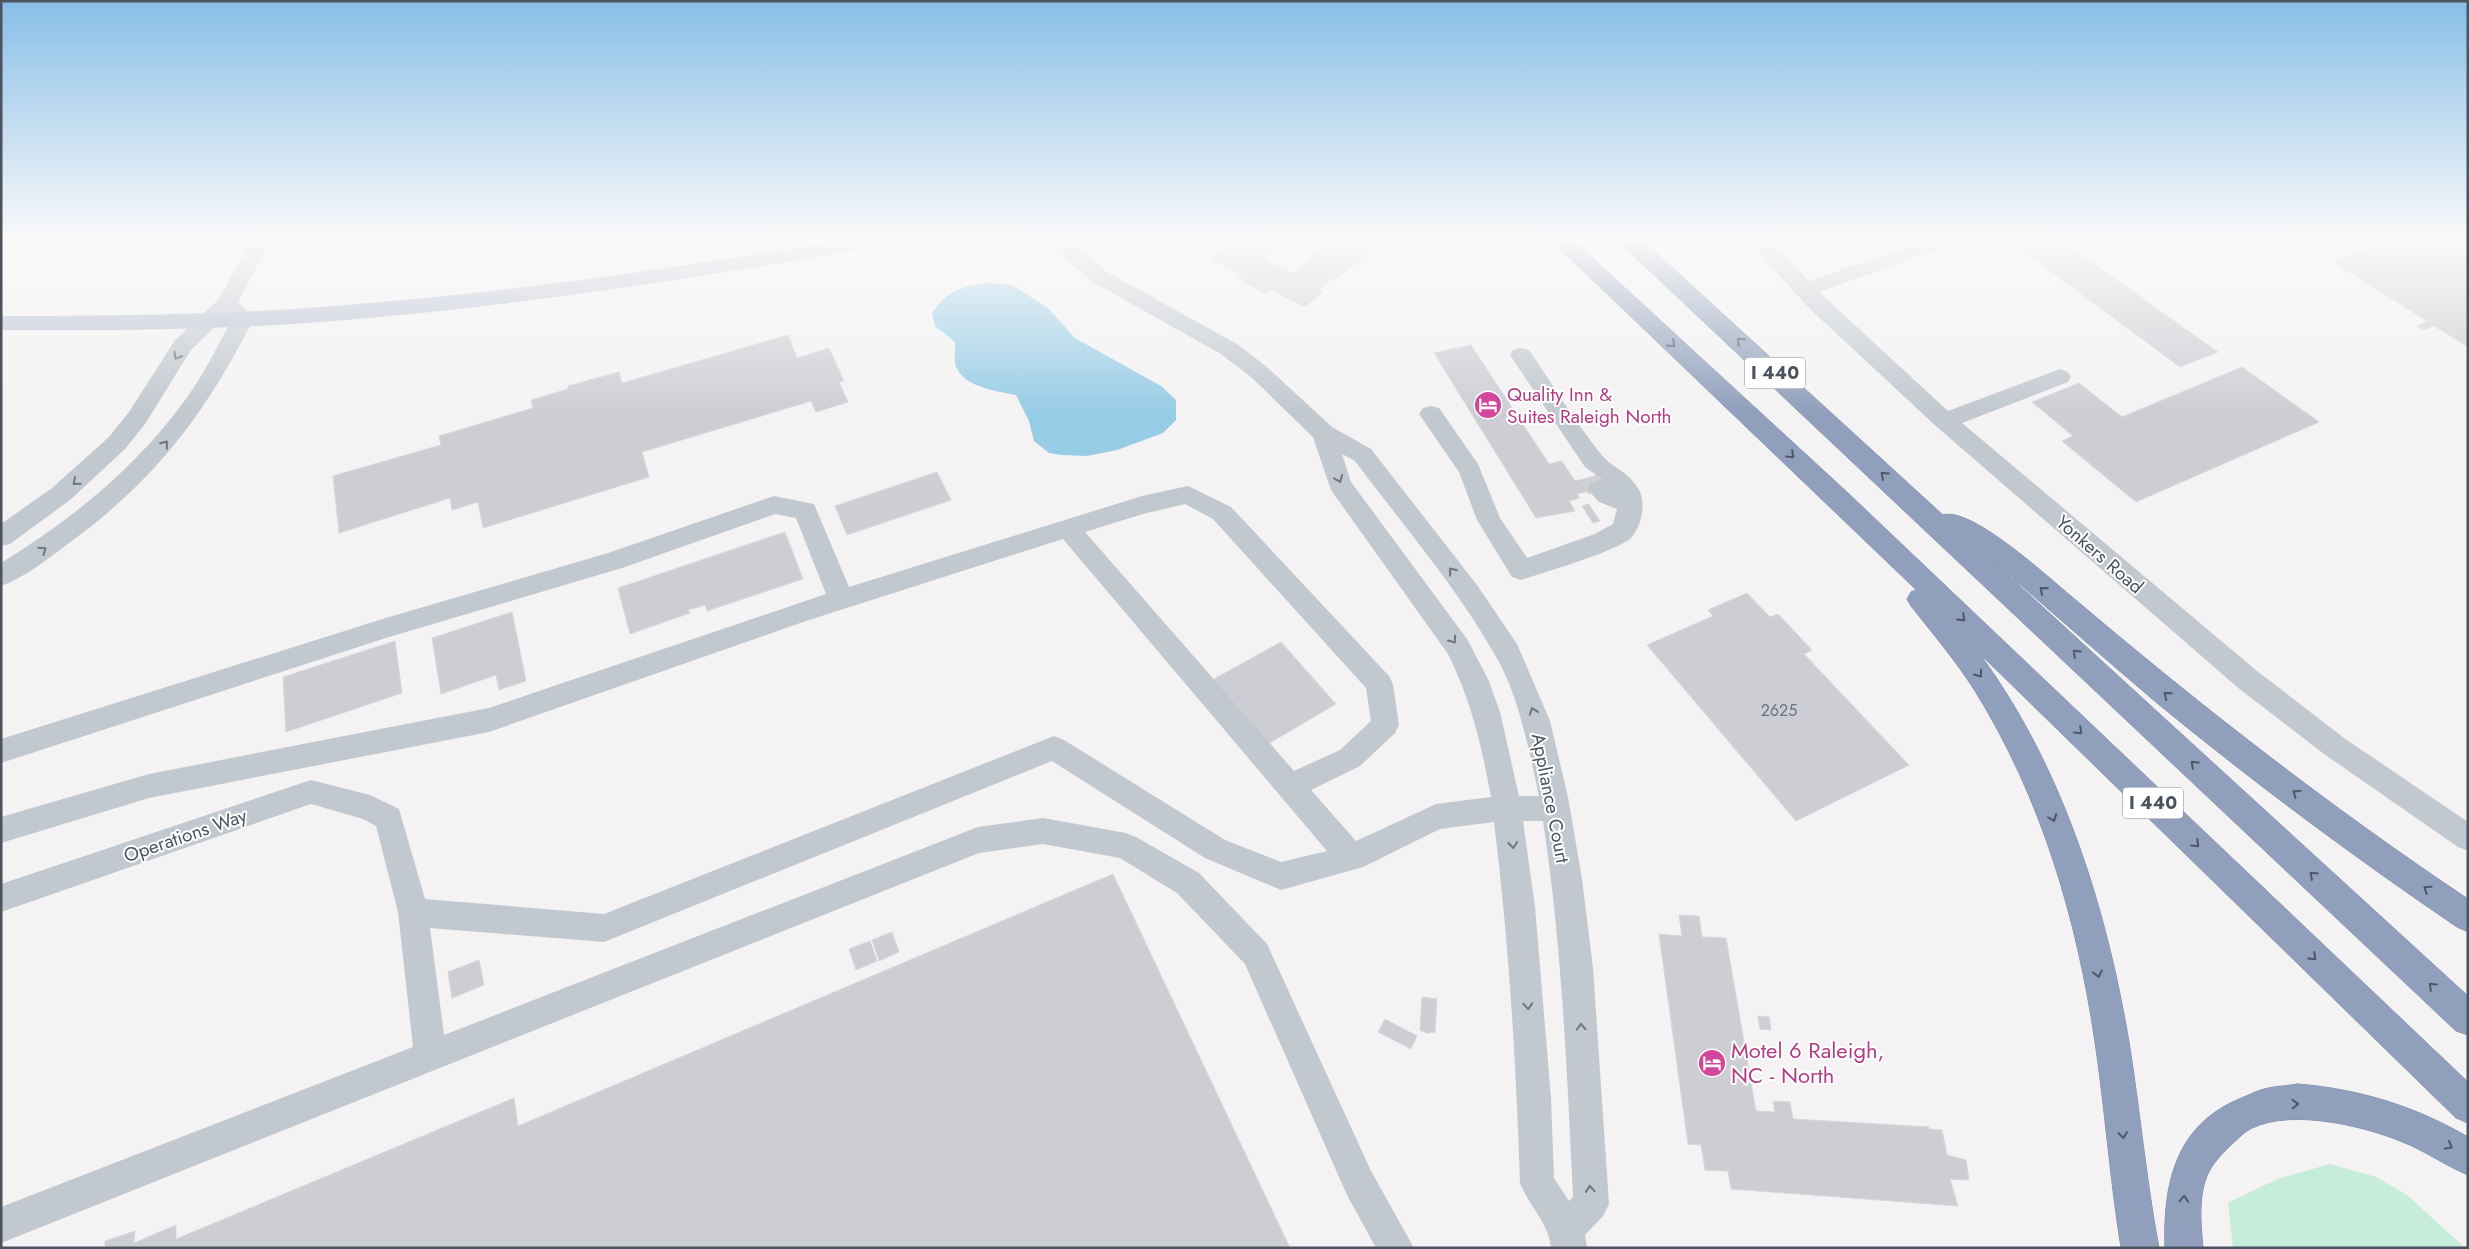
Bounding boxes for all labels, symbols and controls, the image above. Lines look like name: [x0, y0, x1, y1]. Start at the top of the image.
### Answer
one-way arrow: [1667, 338, 1676, 347]
one-way arrow: [1736, 338, 1745, 347]
one-way arrow: [173, 350, 183, 359]
road number: I 440: [1745, 358, 1805, 388]
place label: Quality Inn & Suites Raleigh North: [1507, 381, 1672, 430]
hotel icon: Quality Inn & Suites Raleigh North: [1473, 390, 1503, 420]
one-way arrow: [160, 441, 168, 450]
one-way arrow: [1785, 449, 1794, 458]
one-way arrow: [1881, 472, 1890, 481]
one-way arrow: [1333, 474, 1343, 483]
one-way arrow: [73, 476, 82, 485]
street label: Yonkers Road: [2050, 509, 2149, 600]
one-way arrow: [37, 547, 46, 556]
one-way arrow: [1449, 568, 1457, 577]
one-way arrow: [2040, 586, 2049, 595]
one-way arrow: [1957, 613, 1966, 622]
one-way arrow: [1447, 635, 1457, 644]
one-way arrow: [2072, 650, 2081, 659]
one-way arrow: [1973, 668, 1982, 678]
one-way arrow: [2164, 691, 2173, 700]
house number: 2625: [1761, 699, 1797, 722]
one-way arrow: [1529, 707, 1539, 716]
one-way arrow: [2074, 725, 2083, 734]
street label: Appliance Court: [1525, 731, 1576, 866]
one-way arrow: [2191, 761, 2200, 770]
road number: I 440: [2123, 788, 2183, 818]
one-way arrow: [2293, 790, 2302, 799]
street label: Operations Way: [120, 802, 251, 869]
one-way arrow: [2047, 814, 2057, 822]
one-way arrow: [2191, 838, 2200, 847]
one-way arrow: [1507, 841, 1518, 849]
one-way arrow: [2310, 872, 2319, 881]
one-way arrow: [2424, 886, 2433, 896]
one-way arrow: [2308, 951, 2317, 960]
one-way arrow: [2092, 970, 2103, 979]
one-way arrow: [2429, 983, 2438, 992]
one-way arrow: [1522, 1003, 1533, 1011]
one-way arrow: [1575, 1022, 1586, 1030]
place label: Motel 6 Raleigh, NC - North: [1731, 1034, 1884, 1091]
hotel icon: Motel 6 Raleigh, NC - North: [1697, 1048, 1727, 1078]
one-way arrow: [2291, 1098, 2299, 1109]
one-way arrow: [2117, 1131, 2128, 1139]
one-way arrow: [2444, 1139, 2453, 1149]
one-way arrow: [1584, 1185, 1595, 1193]
one-way arrow: [2178, 1195, 2189, 1203]

